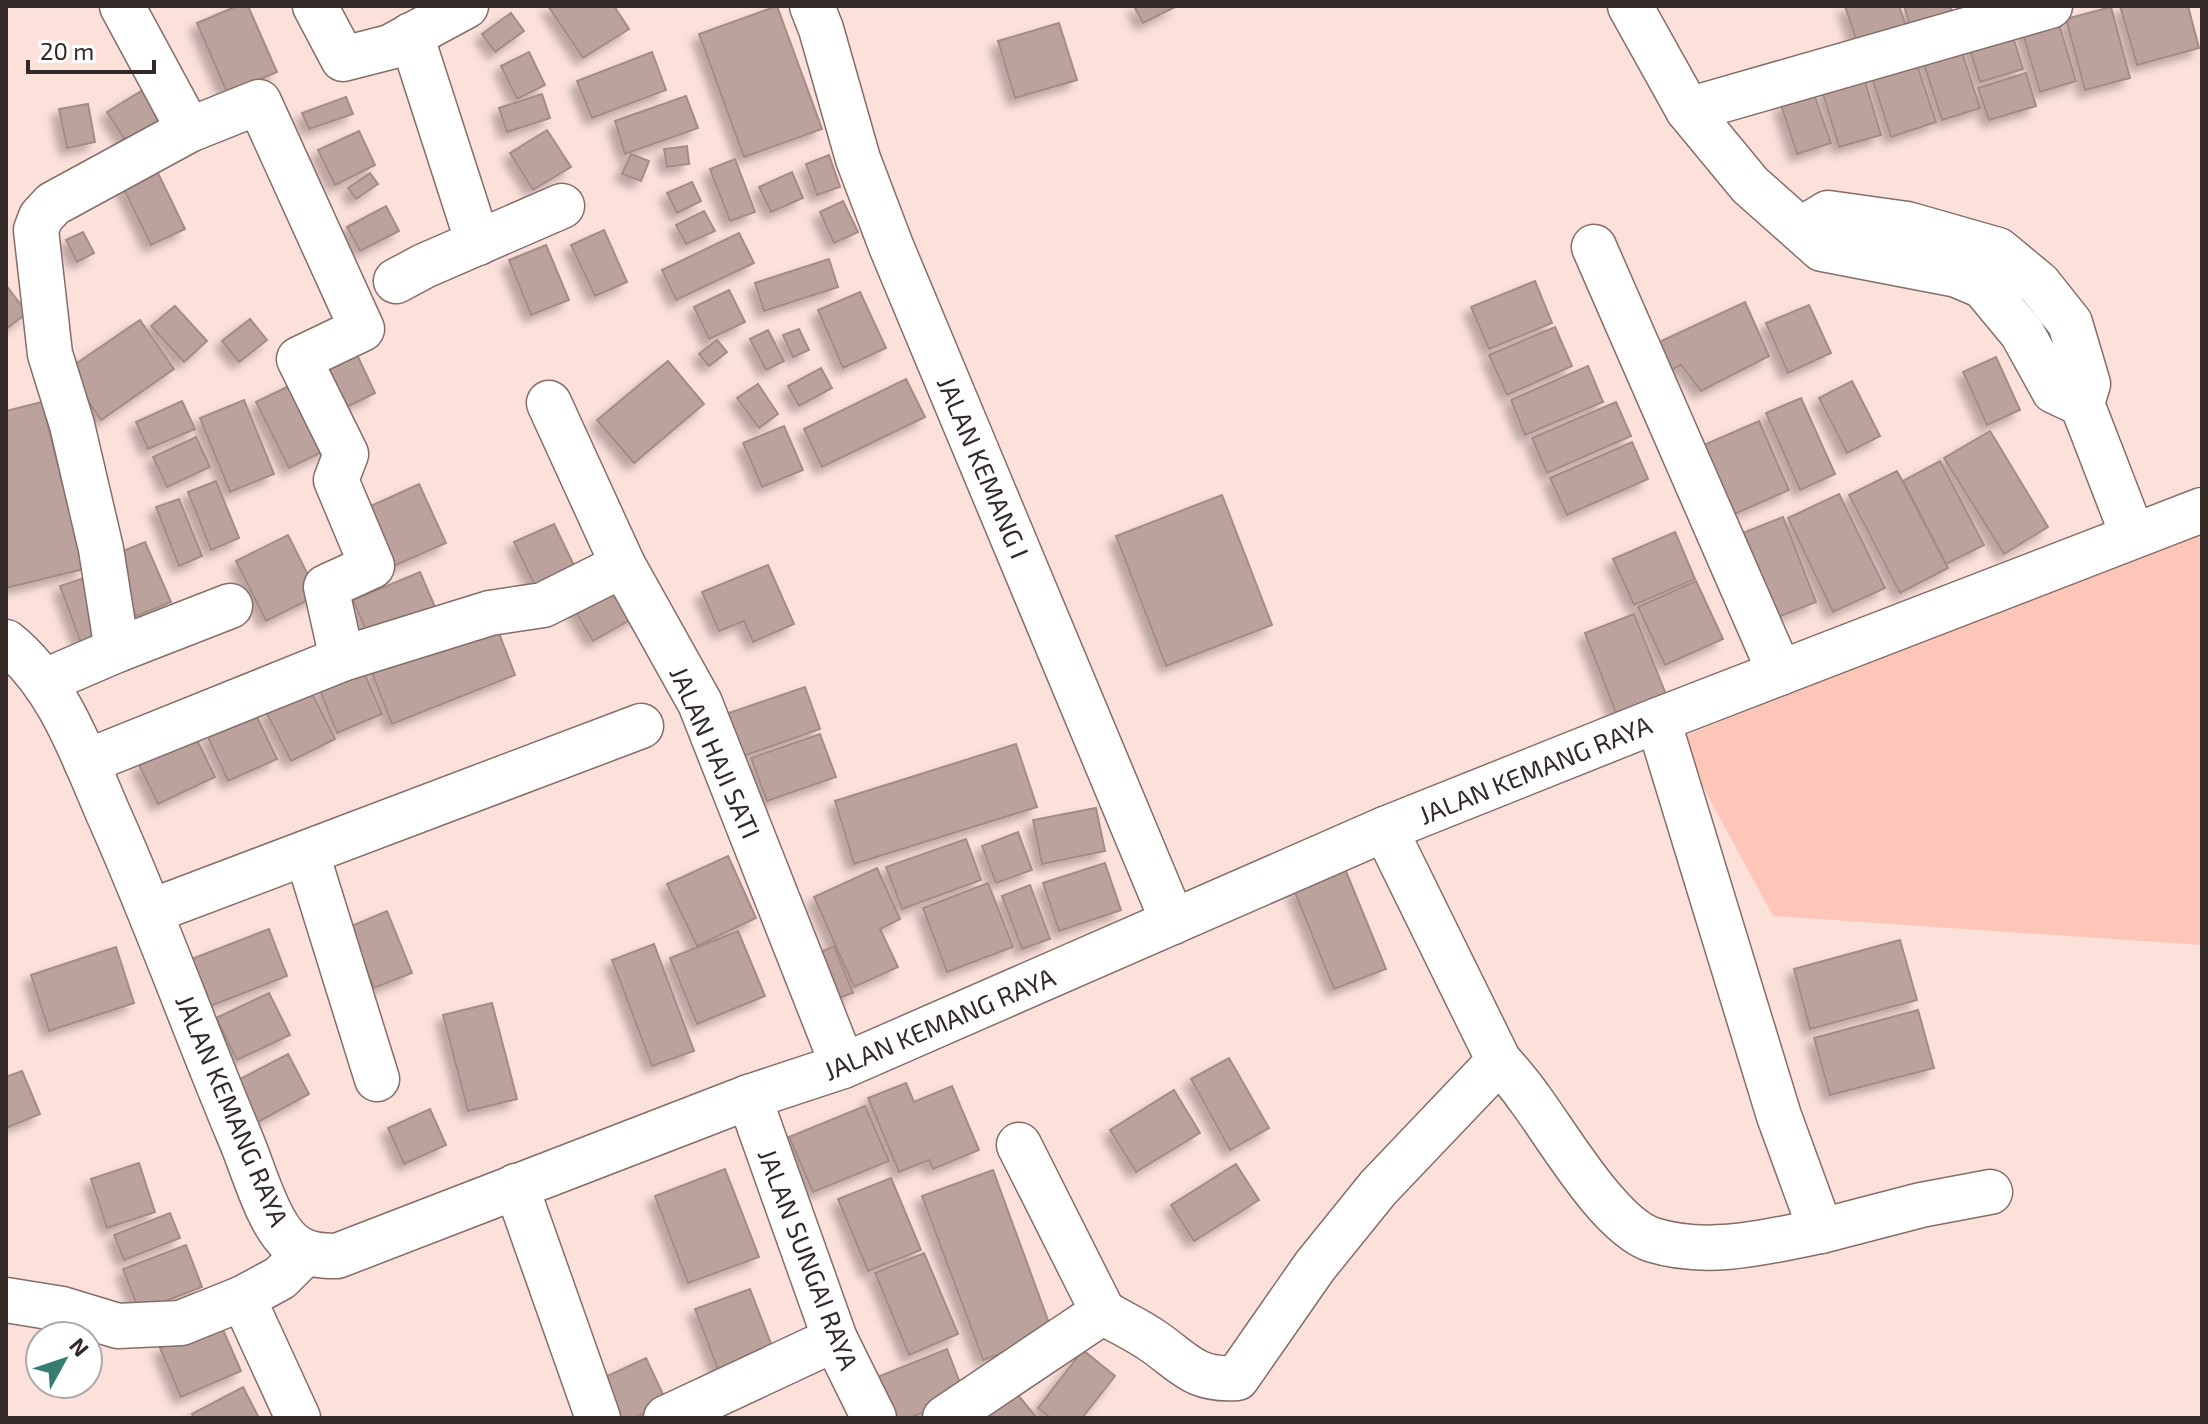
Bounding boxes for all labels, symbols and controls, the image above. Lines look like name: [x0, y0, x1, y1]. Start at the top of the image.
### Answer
scale bar: [28, 24, 154, 74]
text: 20 m: [40, 36, 94, 65]
street label: JALAN KEMANG I: [932, 371, 1036, 563]
street label: JALAN HAJI SATI: [664, 661, 768, 843]
street label: JALAN KEMANG RAYA: [1414, 708, 1656, 830]
street label: JALAN KEMANG RAYA: [819, 960, 1059, 1086]
street label: JALAN KEMANG RAYA: [170, 990, 296, 1230]
street label: JALAN SUNGAI RAYA: [753, 1144, 865, 1374]
north arrow: [24, 1320, 104, 1400]
text: N: [65, 1332, 95, 1361]

